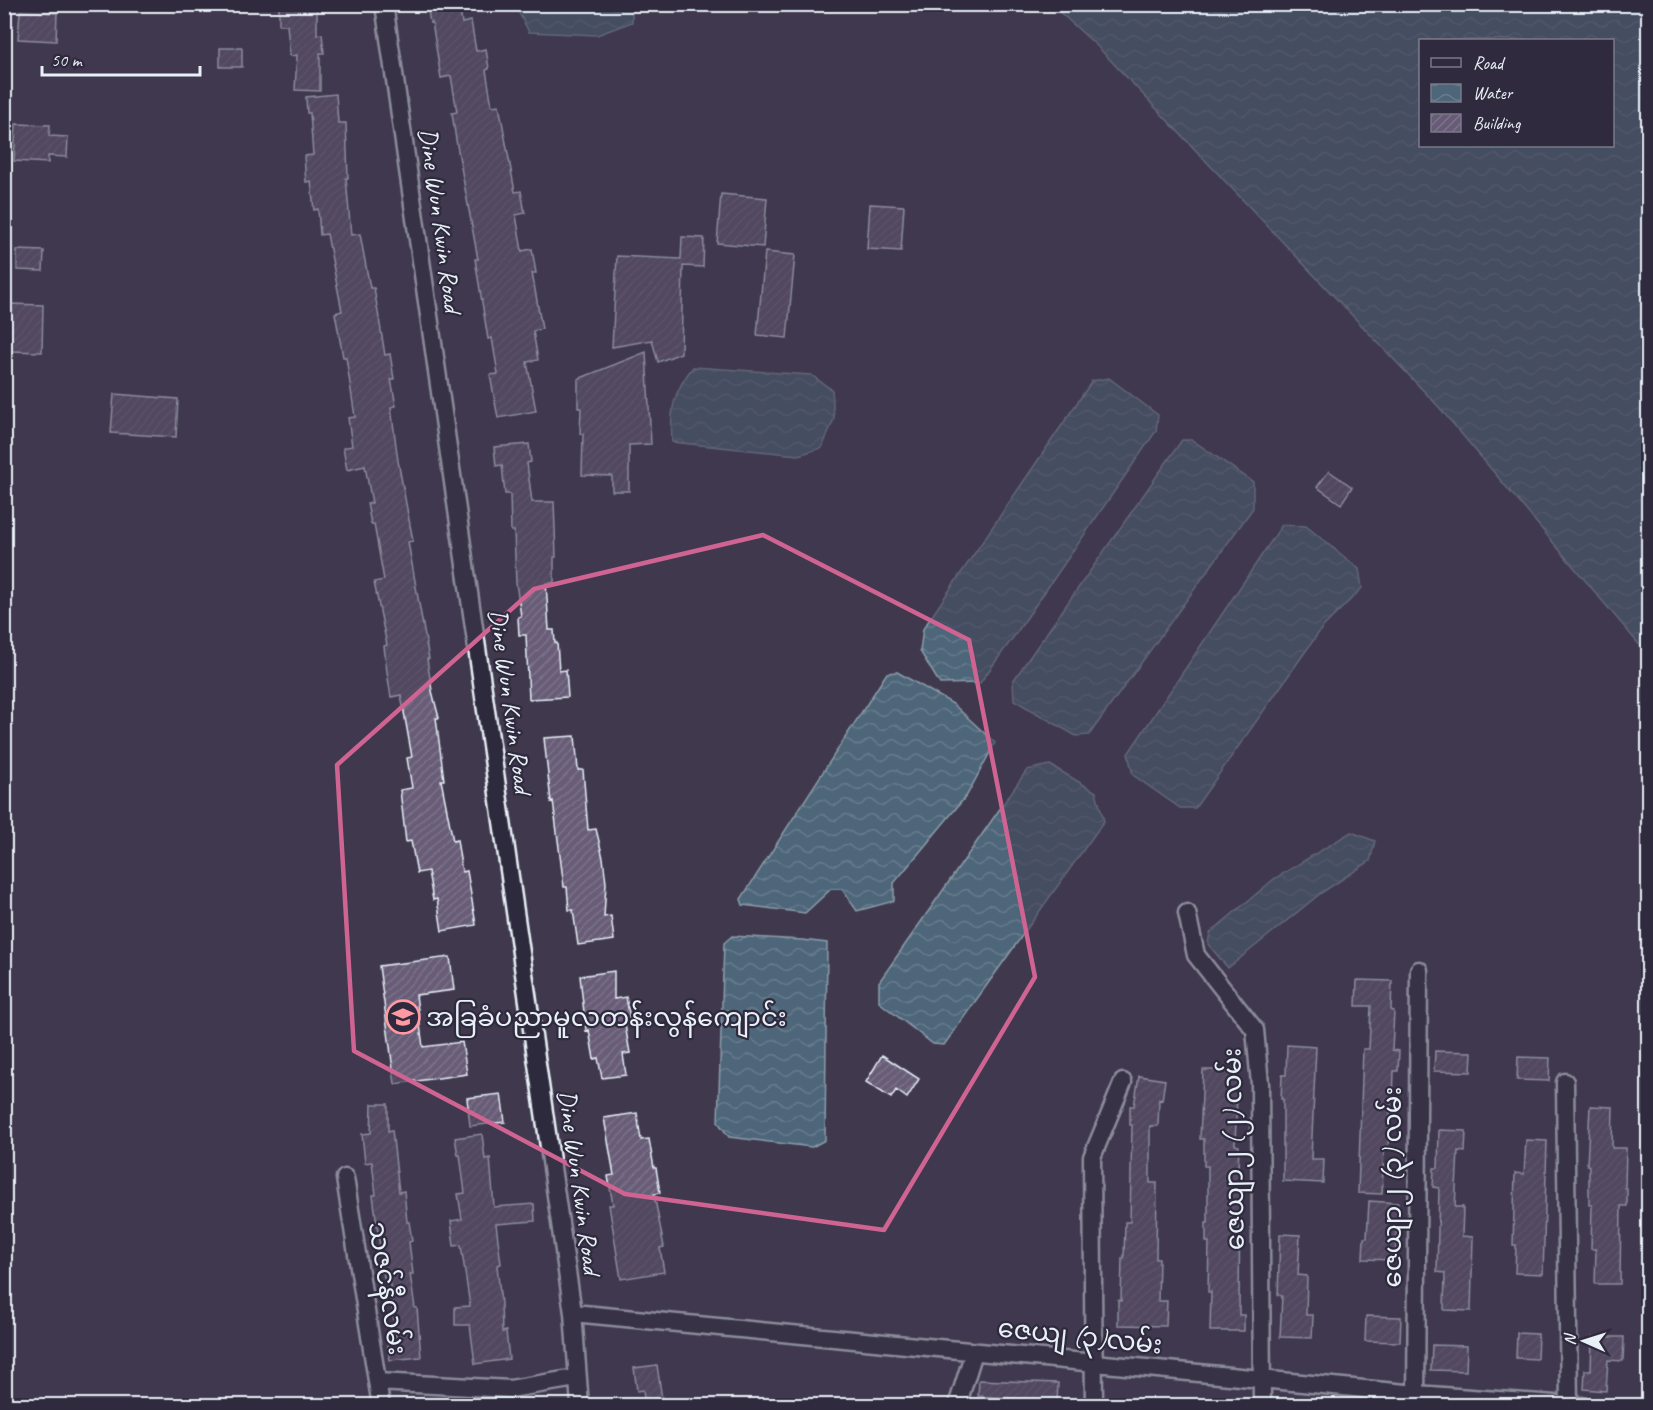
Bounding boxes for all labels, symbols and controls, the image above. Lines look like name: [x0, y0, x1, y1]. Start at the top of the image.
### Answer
scale bar: [42, 39, 200, 77]
legend: [1419, 39, 1614, 147]
text: 50 m: [51, 49, 84, 71]
text: Road: [1473, 52, 1506, 74]
text: Water: [1473, 82, 1514, 104]
text: Building: [1473, 112, 1522, 134]
street label: Dine Wun Kwin Road: [411, 126, 470, 318]
street label: Dine Wun Kwin Road: [481, 607, 540, 799]
school or university icon: အခြခံပညာမူလတန်းလွန်ကျောင်း: [385, 999, 421, 1035]
place label: အခြခံပညာမူလတန်းလွန်ကျောင်း: [426, 1000, 787, 1038]
street label: ဇေယျာ၂ (၂) လမ်း: [1214, 1047, 1256, 1250]
street label: ဇေယျာ၂ (၃) လမ်း: [1375, 1087, 1413, 1287]
street label: Dine Wun Kwin Road: [550, 1088, 609, 1280]
street label: သဇင်နီလမ်း: [357, 1219, 415, 1358]
street label: ဇေယျ (၃)လမ်း: [996, 1310, 1164, 1366]
north arrow: [1554, 1311, 1614, 1371]
text: N: [1560, 1332, 1580, 1346]

